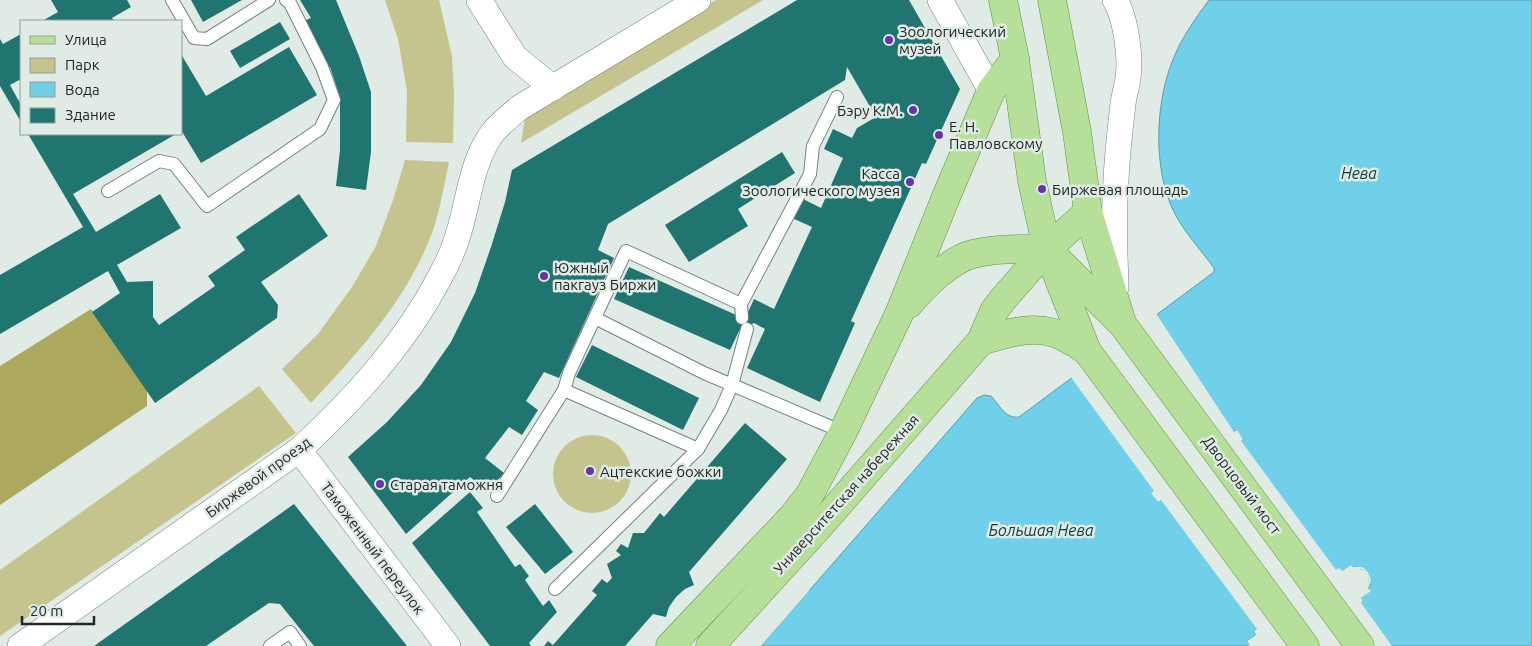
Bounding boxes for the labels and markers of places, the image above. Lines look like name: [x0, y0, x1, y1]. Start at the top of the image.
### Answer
place label: Зоологический музей: [899, 23, 1006, 57]
marker: Зоологический музей: [883, 34, 895, 46]
place label: Бэру К.М.: [837, 102, 903, 119]
marker: Бэру К.М.: [907, 104, 919, 116]
place label: Е. Н. Павловскому: [949, 118, 1042, 152]
marker: Е. Н. Павловскому: [933, 129, 945, 141]
place label: Касса Зоологического музея: [742, 165, 900, 199]
marker: Касса Зоологического музея: [904, 176, 916, 188]
place label: Биржевая площадь: [1052, 181, 1188, 198]
marker: Биржевая площадь: [1036, 183, 1048, 195]
place label: Южный пакгауз Биржи: [554, 259, 656, 293]
marker: Южный пакгауз Биржи: [538, 270, 550, 282]
place label: Ацтекские божки: [600, 463, 721, 480]
marker: Ацтекские божки: [584, 465, 596, 477]
place label: Старая таможня: [390, 476, 503, 493]
marker: Старая таможня: [374, 478, 386, 490]

